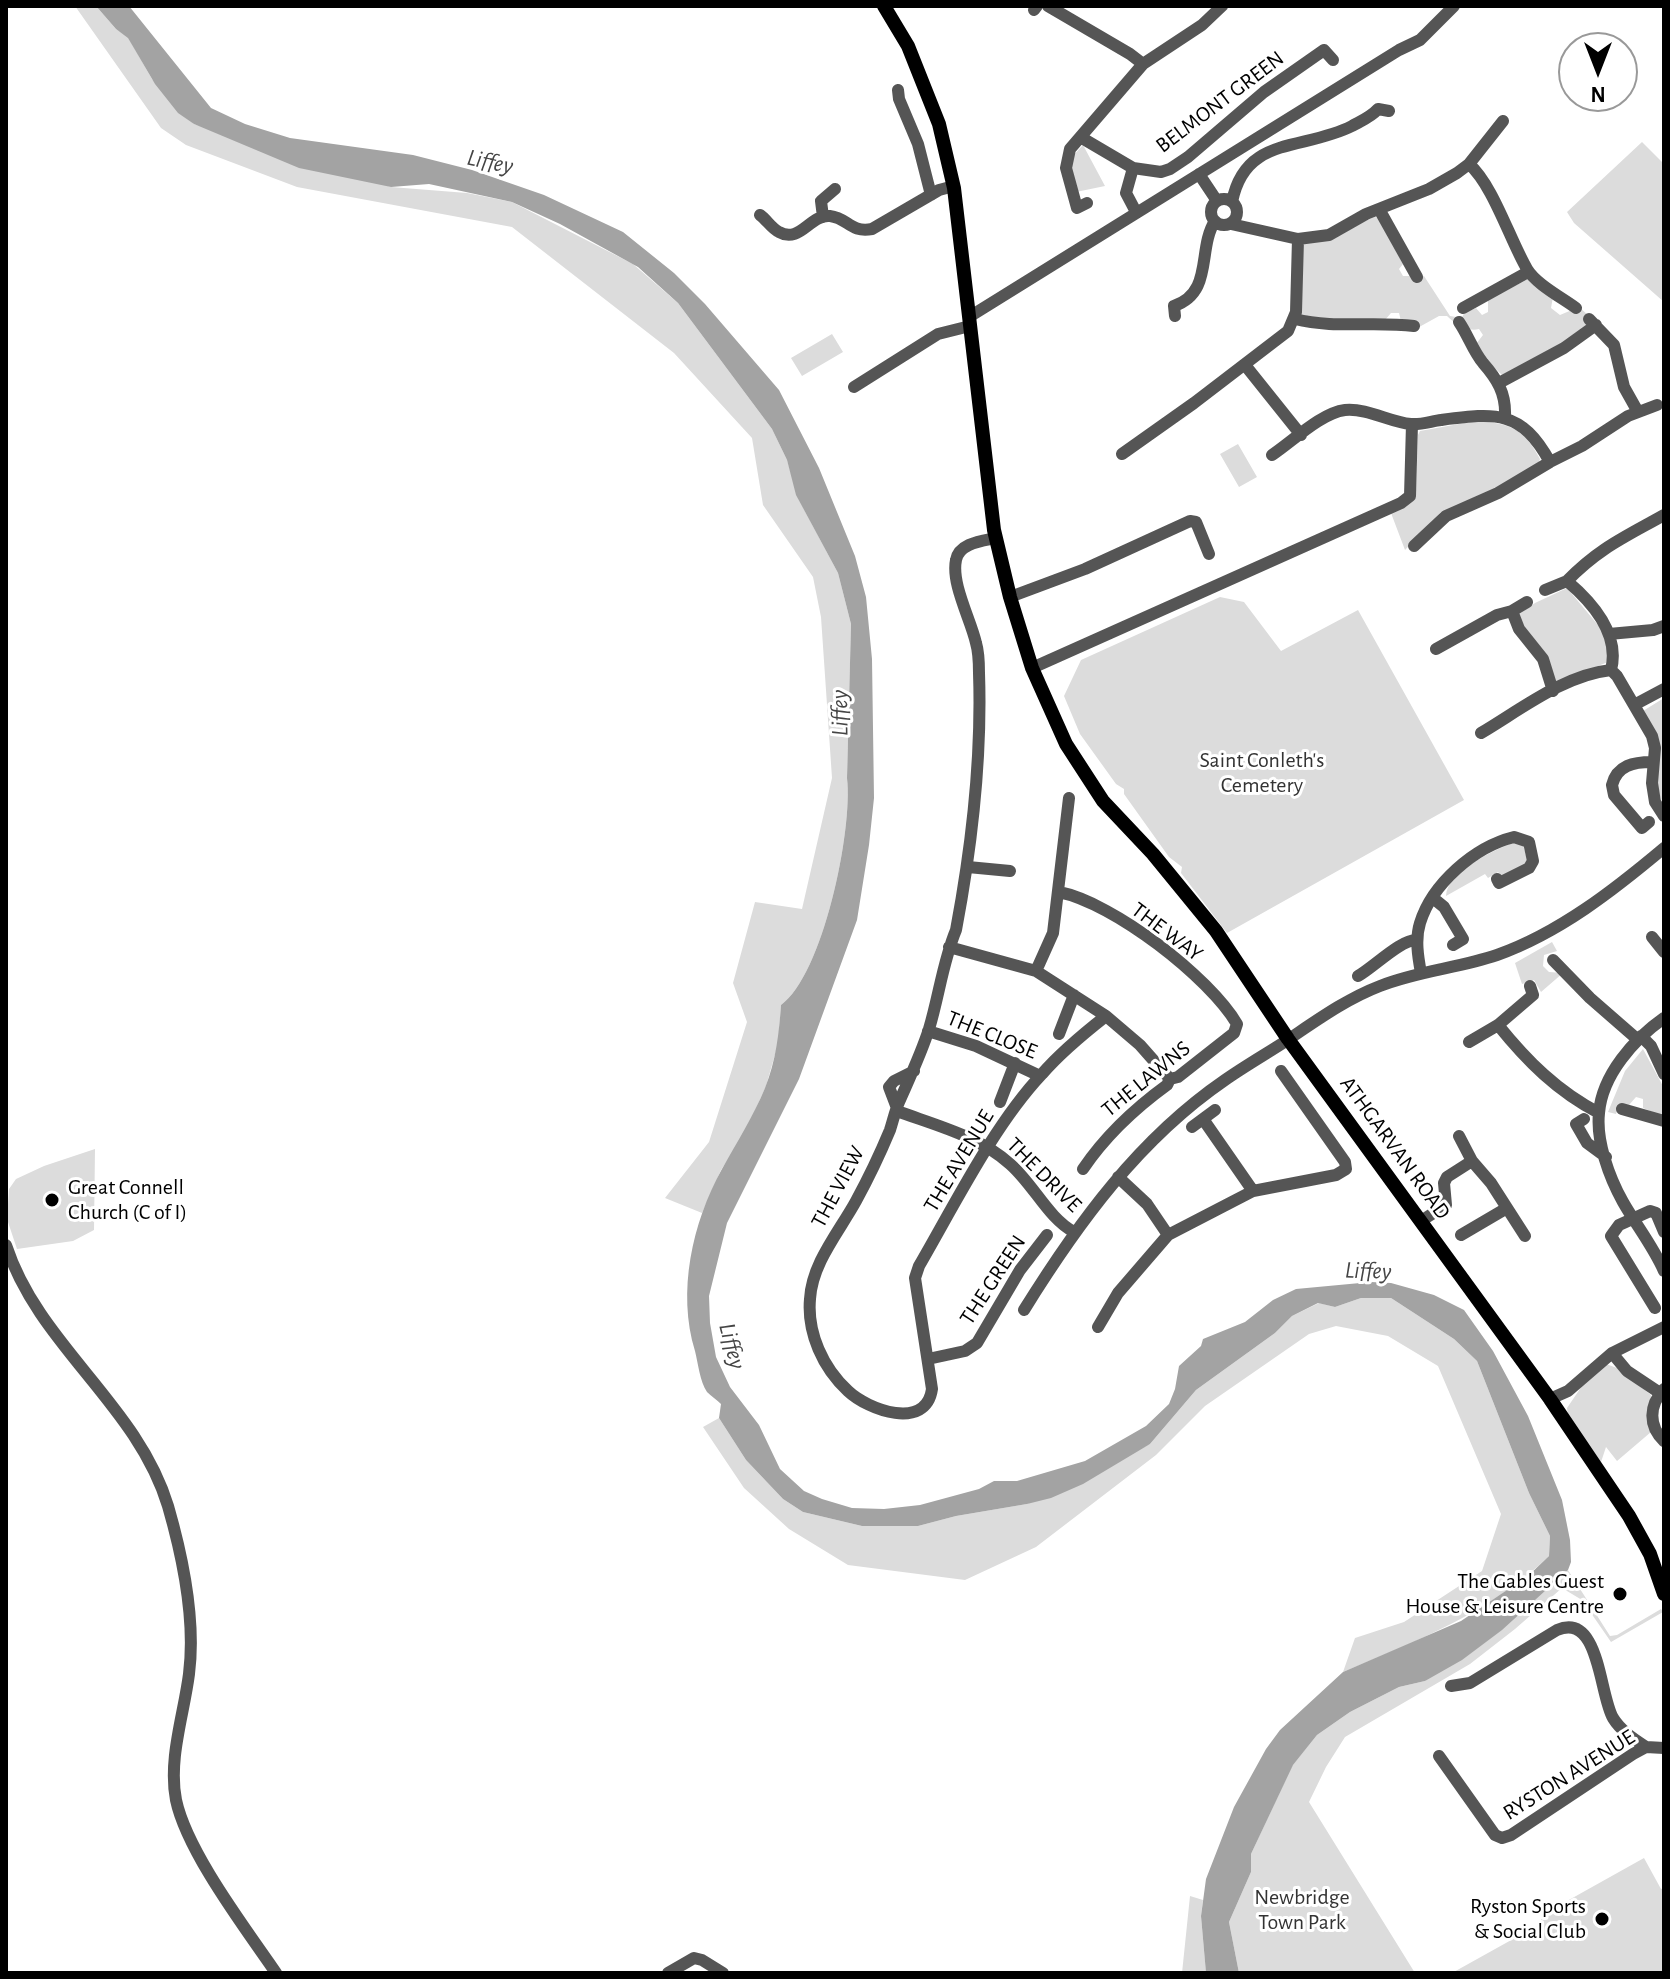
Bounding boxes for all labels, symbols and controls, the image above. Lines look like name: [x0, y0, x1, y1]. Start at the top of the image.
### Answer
north arrow: [1558, 32, 1638, 112]
street label: BELMONT GREEN: [1151, 45, 1289, 159]
text: N: [1590, 83, 1606, 105]
water label: Liffey: [464, 143, 516, 181]
water label: Liffey: [825, 689, 855, 737]
park label: Saint Conleth's Cemetery: [1200, 747, 1324, 798]
street label: THE WAY: [1126, 897, 1208, 967]
street label: THE CLOSE: [943, 1005, 1041, 1065]
street label: THE LAWNS: [1096, 1035, 1196, 1123]
street label: ATHGARVAN ROAD: [1334, 1071, 1456, 1225]
street label: THE AVENUE: [918, 1105, 1000, 1217]
street label: THE DRIVE: [1001, 1132, 1087, 1218]
street label: THE VIEW: [806, 1142, 870, 1232]
place label: Great Connell Church (C of I): [68, 1174, 187, 1226]
marker: Great Connell Church (C of I): [43, 1191, 61, 1209]
street label: THE GREEN: [954, 1230, 1032, 1330]
water label: Liffey: [1344, 1256, 1392, 1286]
water label: Liffey: [712, 1320, 752, 1372]
place label: The Gables Guest House & Leisure Centre: [1406, 1568, 1604, 1620]
marker: The Gables Guest House & Leisure Centre: [1611, 1585, 1629, 1603]
street label: RYSTON AVENUE: [1498, 1724, 1640, 1826]
park label: Newbridge Town Park: [1254, 1884, 1350, 1936]
place label: Ryston Sports & Social Club: [1470, 1893, 1586, 1944]
marker: Ryston Sports & Social Club: [1593, 1910, 1611, 1928]

